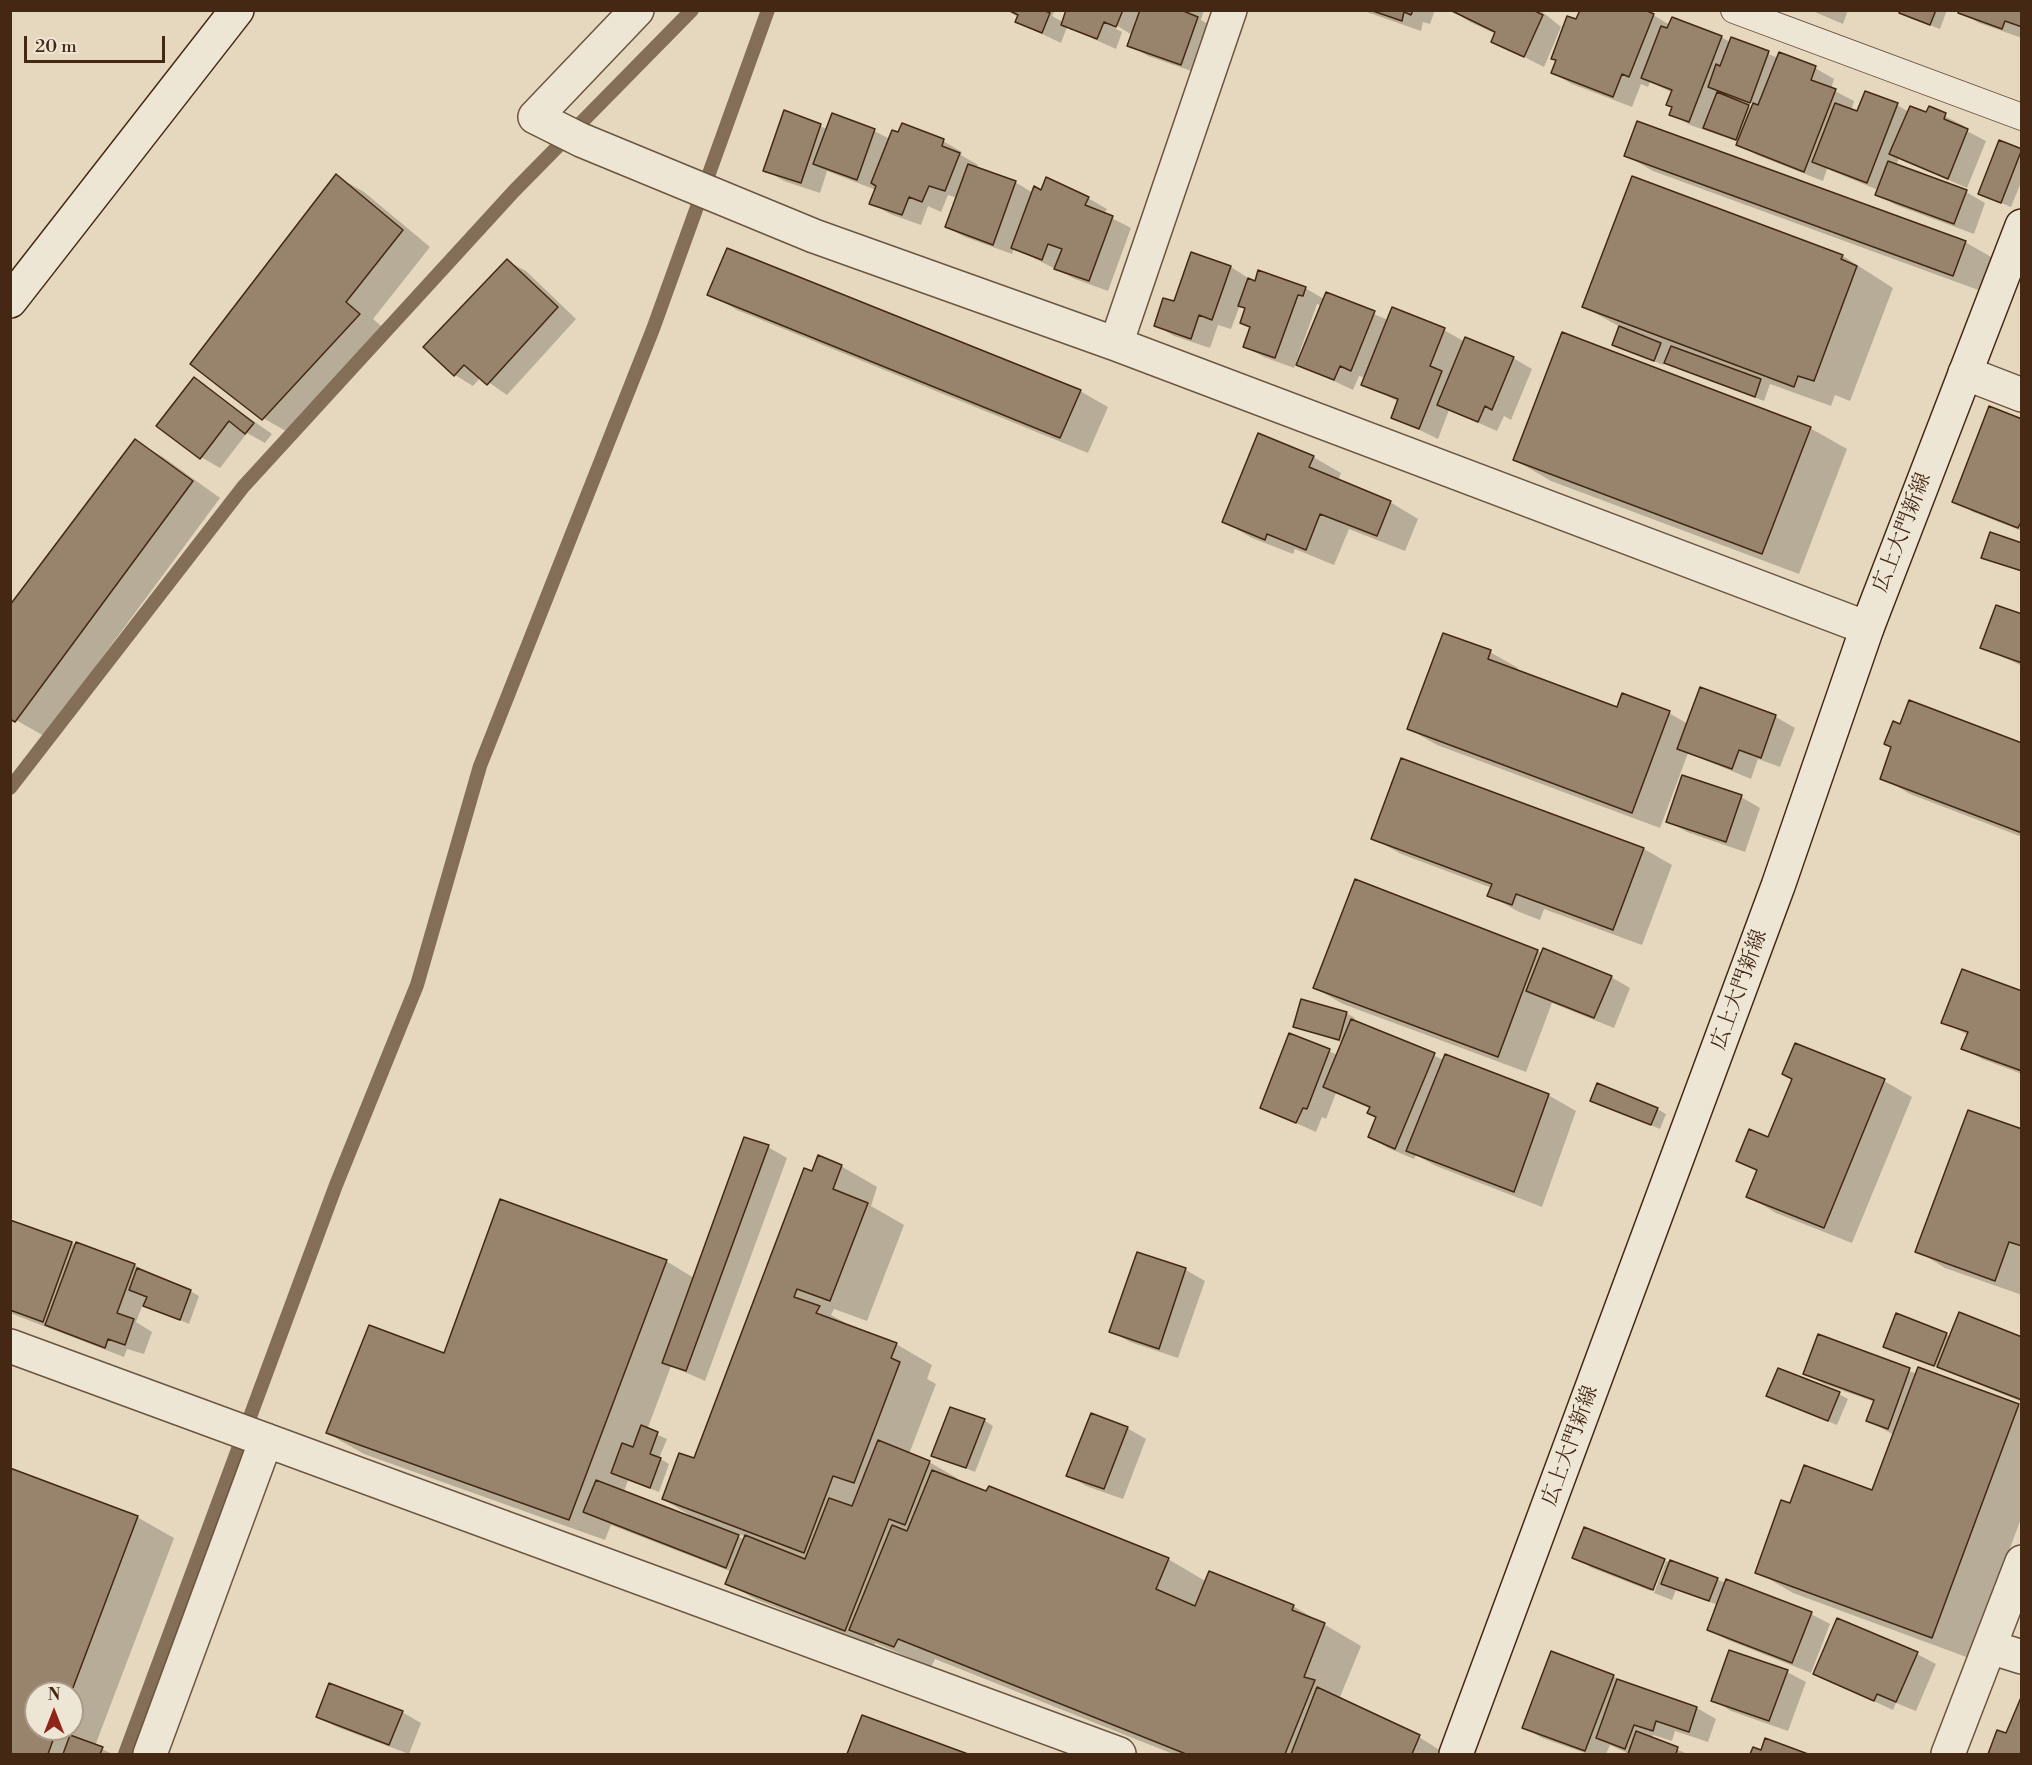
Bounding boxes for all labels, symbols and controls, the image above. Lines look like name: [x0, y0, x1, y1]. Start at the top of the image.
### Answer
scale bar: [27, 24, 168, 62]
text: 20 m: [35, 35, 77, 58]
street label: 広上大門新線: [1869, 470, 1937, 596]
street label: 広上大門新線: [1707, 926, 1773, 1054]
street label: 広上大門新線: [1538, 1382, 1604, 1510]
north arrow: [24, 1681, 84, 1741]
text: N: [48, 1685, 60, 1705]

